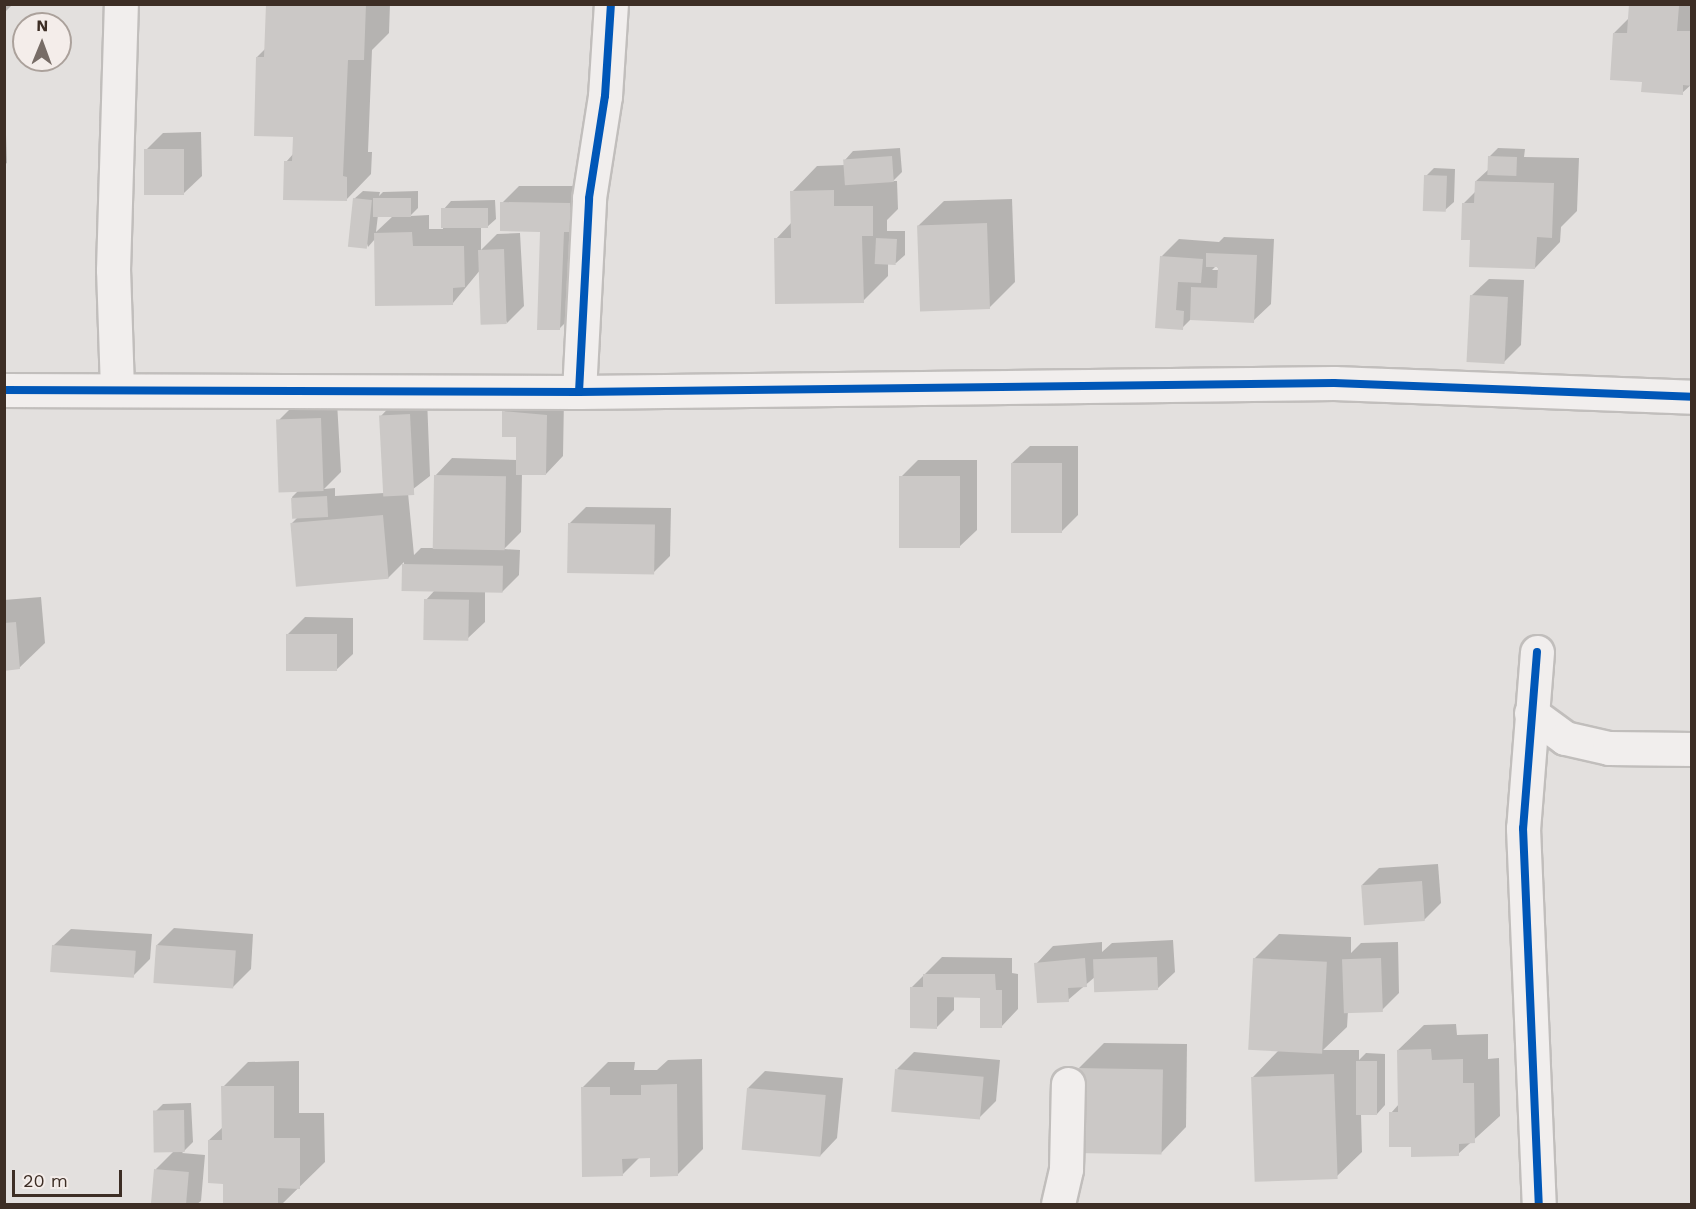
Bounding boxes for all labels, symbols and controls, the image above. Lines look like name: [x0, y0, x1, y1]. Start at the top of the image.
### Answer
north arrow: [12, 12, 72, 72]
text: N: [36, 16, 48, 35]
scale bar: [15, 1158, 124, 1196]
text: 20 m: [23, 1170, 68, 1191]

